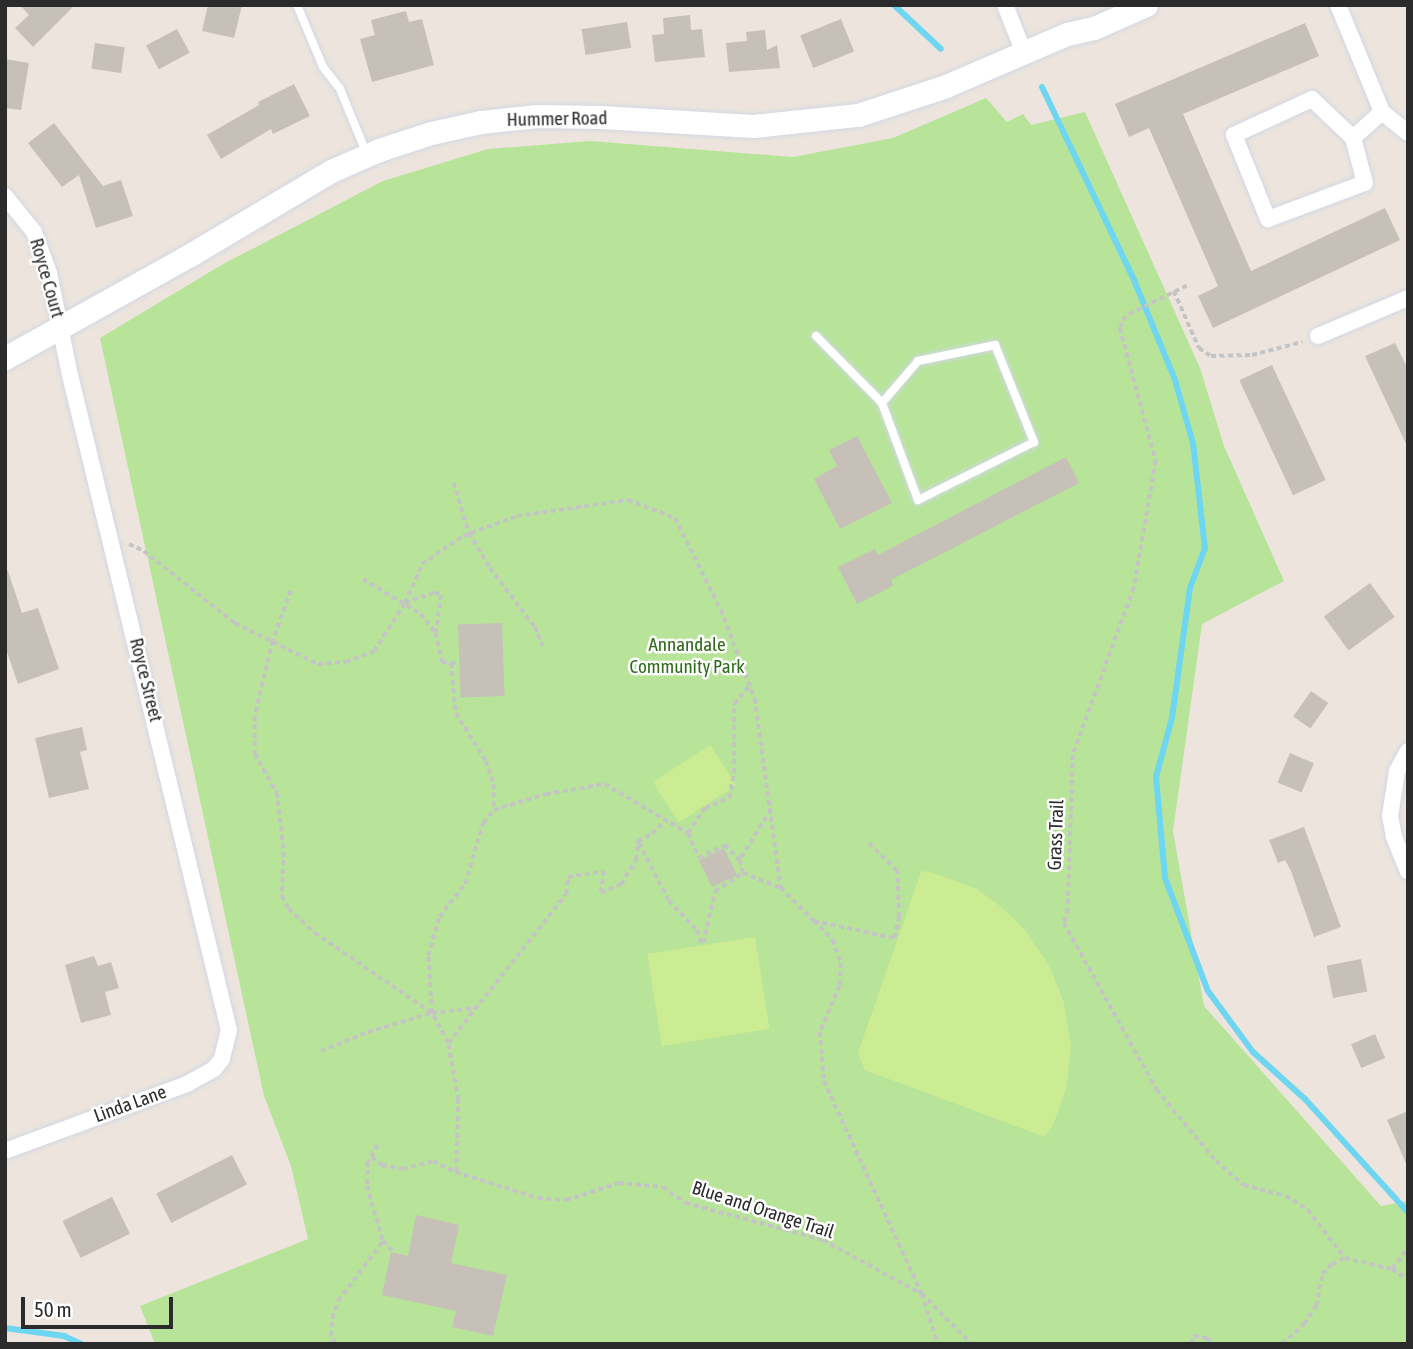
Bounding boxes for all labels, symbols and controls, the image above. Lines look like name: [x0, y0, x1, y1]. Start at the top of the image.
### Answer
street label: Hummer Road: [506, 107, 608, 131]
street label: Royce Court: [25, 236, 69, 320]
park label: Annandale Community Park: [629, 634, 745, 678]
street label: Royce Street: [125, 636, 167, 724]
street label: Grass Trail: [1043, 799, 1069, 871]
street label: Linda Lane: [91, 1080, 169, 1128]
street label: Blue and Orange Trail: [689, 1176, 837, 1244]
scale bar: [24, 1282, 177, 1326]
text: 50 m: [34, 1297, 72, 1321]

